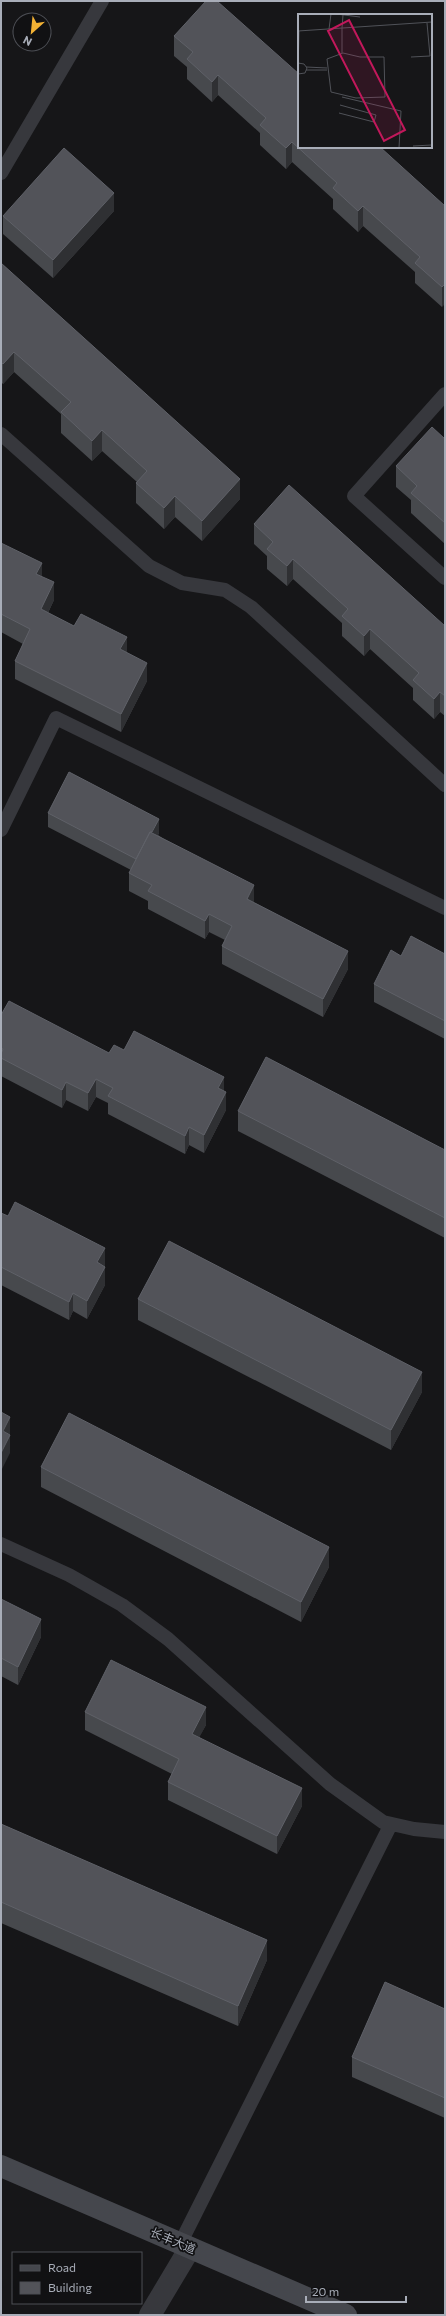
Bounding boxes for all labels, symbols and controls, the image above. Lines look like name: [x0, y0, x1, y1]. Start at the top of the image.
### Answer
north arrow: [12, 12, 52, 52]
inset map: [298, 14, 432, 148]
text: N: [21, 34, 34, 49]
street label: 长丰大道: [149, 2224, 198, 2256]
legend: [12, 2252, 142, 2304]
text: Road: [48, 2260, 76, 2274]
scale bar: [306, 2278, 406, 2304]
text: Building: [48, 2280, 92, 2294]
text: 20 m: [312, 2284, 339, 2298]

